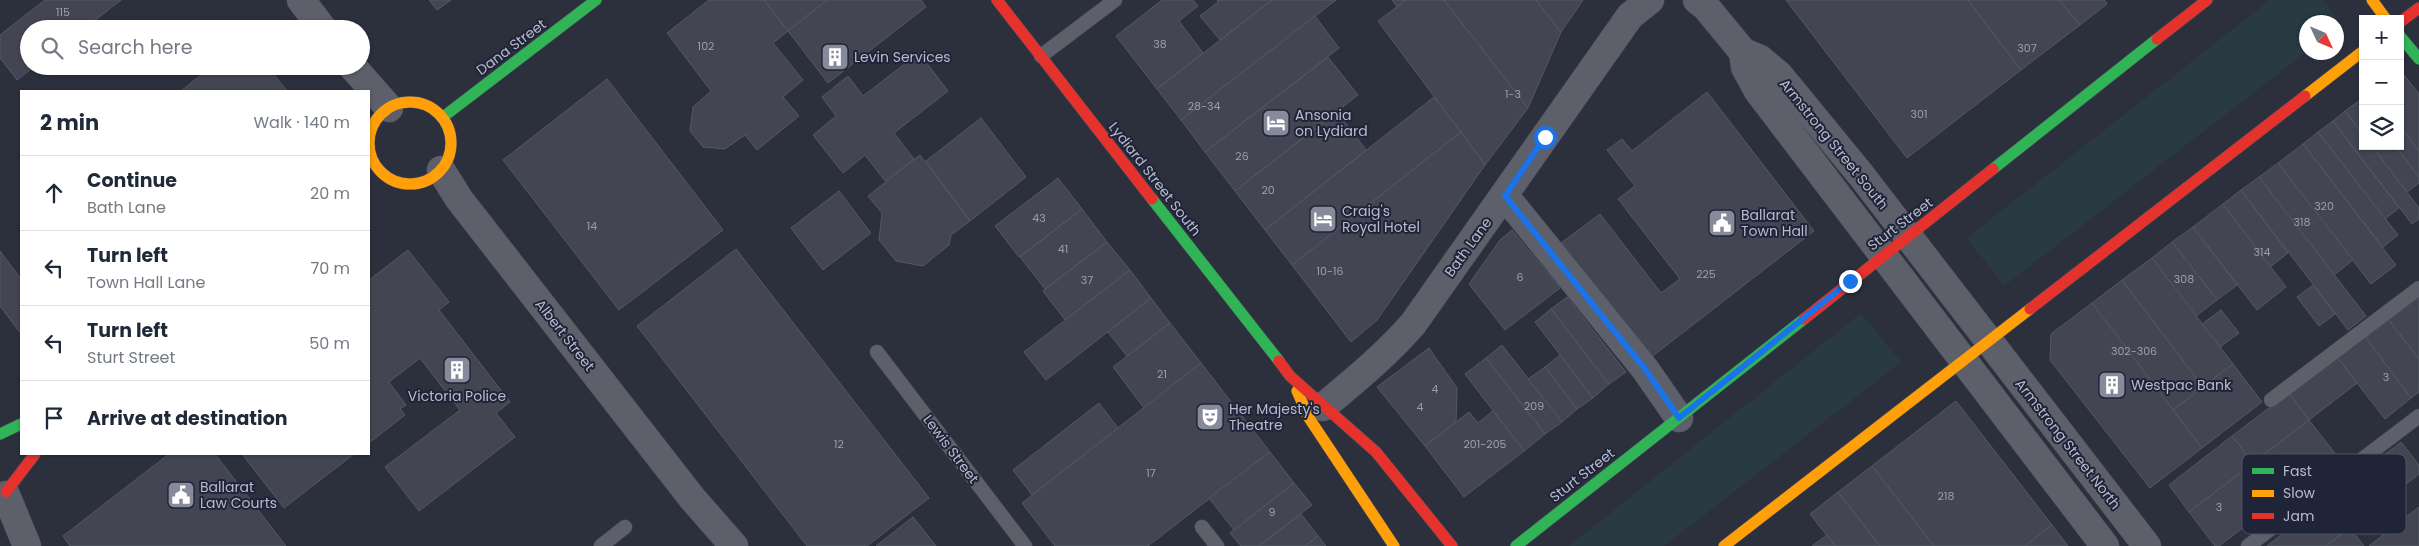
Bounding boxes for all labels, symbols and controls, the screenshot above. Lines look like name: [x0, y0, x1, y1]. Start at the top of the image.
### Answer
house number: 115: [56, 4, 70, 20]
street label: Dana Street: [472, 14, 550, 80]
north arrow: [2299, 15, 2344, 60]
map controls: [2359, 15, 2404, 150]
button: +: [2359, 15, 2404, 60]
search box: [20, 20, 370, 75]
icon: search: [38, 34, 66, 62]
text: Search here: [78, 34, 192, 61]
house number: 38: [1153, 36, 1167, 52]
house number: 102: [698, 38, 714, 54]
house number: 307: [2017, 40, 2037, 56]
building icon: Levin Services: [820, 42, 850, 72]
place label: Levin Services: [854, 47, 951, 67]
button: −: [2359, 60, 2404, 105]
street label: Armstrong Street South: [1775, 74, 1893, 214]
house number: 1-3: [1505, 86, 1521, 102]
house number: 28-34: [1188, 98, 1220, 114]
place label: Ansonia on Lydiard: [1295, 105, 1368, 141]
button: layers: [2359, 105, 2404, 150]
house number: 301: [1911, 106, 1927, 122]
text: 2 min: [40, 108, 99, 137]
hotel icon: Ansonia on Lydiard: [1261, 108, 1291, 138]
text: Walk · 140 m: [253, 111, 350, 134]
street label: Lydiard Street South: [1104, 118, 1206, 240]
route start: [1534, 126, 1557, 149]
house number: 26: [1235, 148, 1249, 164]
text: Continue: [87, 167, 177, 194]
icon: ahead: [40, 179, 68, 207]
text: 20 m: [310, 182, 350, 205]
house number: 20: [1261, 182, 1275, 198]
street label: Sturt Street: [1863, 193, 1937, 255]
text: Bath Lane: [87, 196, 166, 219]
house number: 320: [2314, 198, 2334, 214]
place label: Craig's Royal Hotel: [1342, 201, 1420, 237]
hotel icon: Craig's Royal Hotel: [1308, 204, 1338, 234]
place label: Ballarat Town Hall: [1741, 205, 1808, 241]
public building icon: Ballarat Town Hall: [1707, 208, 1737, 238]
house number: 43: [1032, 210, 1046, 226]
street label: Bath Lane: [1440, 213, 1497, 281]
house number: 318: [2294, 214, 2311, 230]
house number: 14: [587, 218, 597, 234]
house number: 41: [1058, 241, 1068, 257]
text: Turn left: [87, 242, 168, 269]
house number: 314: [2254, 244, 2271, 260]
icon: left: [40, 254, 68, 282]
text: 70 m: [310, 257, 350, 280]
house number: 10-16: [1317, 263, 1344, 279]
house number: 225: [1696, 266, 1716, 282]
house number: 6: [1517, 269, 1524, 285]
route end: [1839, 270, 1862, 293]
text: Town Hall Lane: [87, 271, 205, 294]
house number: 308: [2174, 271, 2194, 287]
house number: 37: [1081, 272, 1093, 288]
street label: Albert Street: [531, 295, 599, 375]
text: Turn left: [87, 317, 168, 344]
icon: left: [40, 329, 68, 357]
text: 50 m: [309, 332, 350, 355]
house number: 302-306: [2111, 343, 2157, 359]
text: Sturt Street: [87, 346, 175, 369]
building icon: Victoria Police: [442, 355, 472, 385]
house number: 21: [1157, 366, 1167, 382]
house number: 3: [2383, 369, 2389, 385]
building icon: Westpac Bank: [2097, 370, 2127, 400]
street label: Armstrong Street North: [2011, 375, 2125, 513]
place label: Westpac Bank: [2131, 375, 2232, 395]
house number: 4: [1432, 381, 1439, 397]
place label: Victoria Police: [408, 386, 507, 406]
house number: 209: [1524, 398, 1544, 414]
place label: Her Majesty's Theatre: [1229, 399, 1320, 435]
house number: 4: [1417, 399, 1424, 415]
theatre icon: Her Majesty's Theatre: [1195, 402, 1225, 432]
icon: arrive: [40, 404, 68, 432]
text: Arrive at destination: [87, 405, 288, 432]
street label: Lewis Street: [918, 410, 984, 488]
house number: 12: [834, 436, 844, 452]
house number: 201-205: [1464, 436, 1507, 452]
street label: Sturt Street: [1545, 443, 1619, 507]
legend: [2242, 454, 2406, 534]
text: Fast: [2283, 461, 2312, 481]
house number: 17: [1146, 465, 1156, 481]
place label: Ballarat Law Courts: [200, 477, 277, 513]
public building icon: Ballarat Law Courts: [166, 480, 196, 510]
text: Slow: [2283, 483, 2316, 503]
house number: 218: [1938, 488, 1954, 504]
house number: 3: [2216, 499, 2222, 515]
house number: 9: [1269, 504, 1276, 520]
text: Jam: [2283, 506, 2314, 526]

